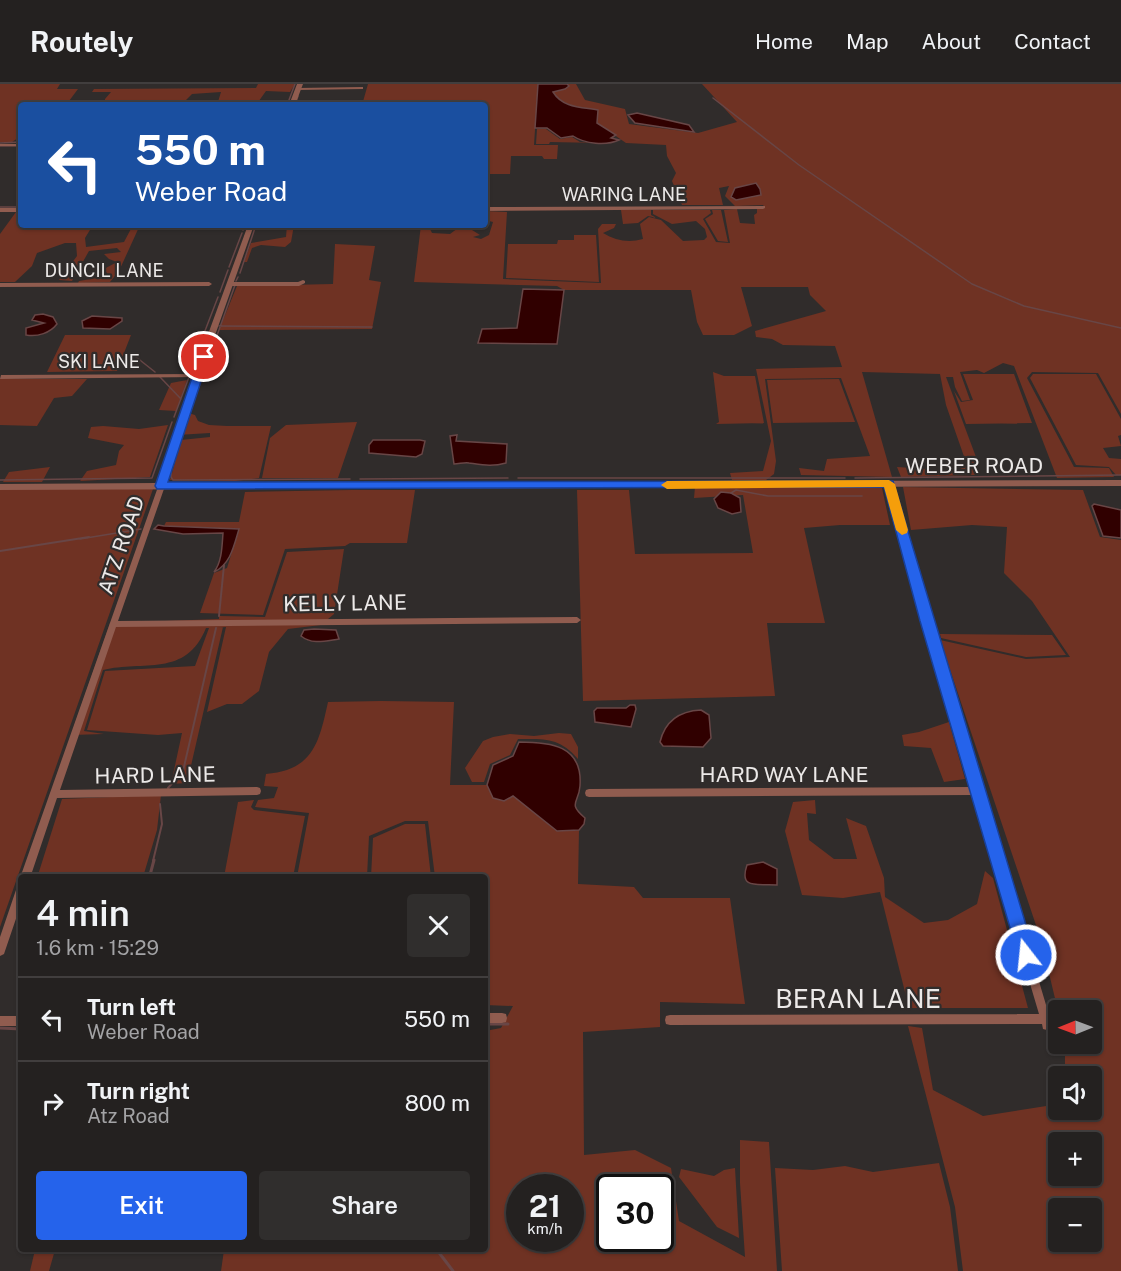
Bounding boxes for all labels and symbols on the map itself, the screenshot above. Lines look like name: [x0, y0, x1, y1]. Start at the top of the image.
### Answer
street label: WARING LANE: [562, 184, 686, 205]
street label: DUNCIL LANE: [44, 260, 164, 281]
pin: [178, 331, 229, 382]
street label: SKI LANE: [58, 351, 140, 372]
street label: WEBER ROAD: [905, 453, 1043, 478]
street label: ATZ ROAD: [93, 493, 149, 597]
street label: KELLY LANE: [283, 589, 407, 617]
street label: HARD LANE: [94, 761, 216, 789]
street label: HARD WAY LANE: [699, 762, 869, 787]
position arrow: [994, 923, 1058, 987]
street label: BERAN LANE: [775, 983, 941, 1014]
north arrow: [1048, 1000, 1102, 1054]
speed limit sign: 30: [596, 1174, 674, 1252]

